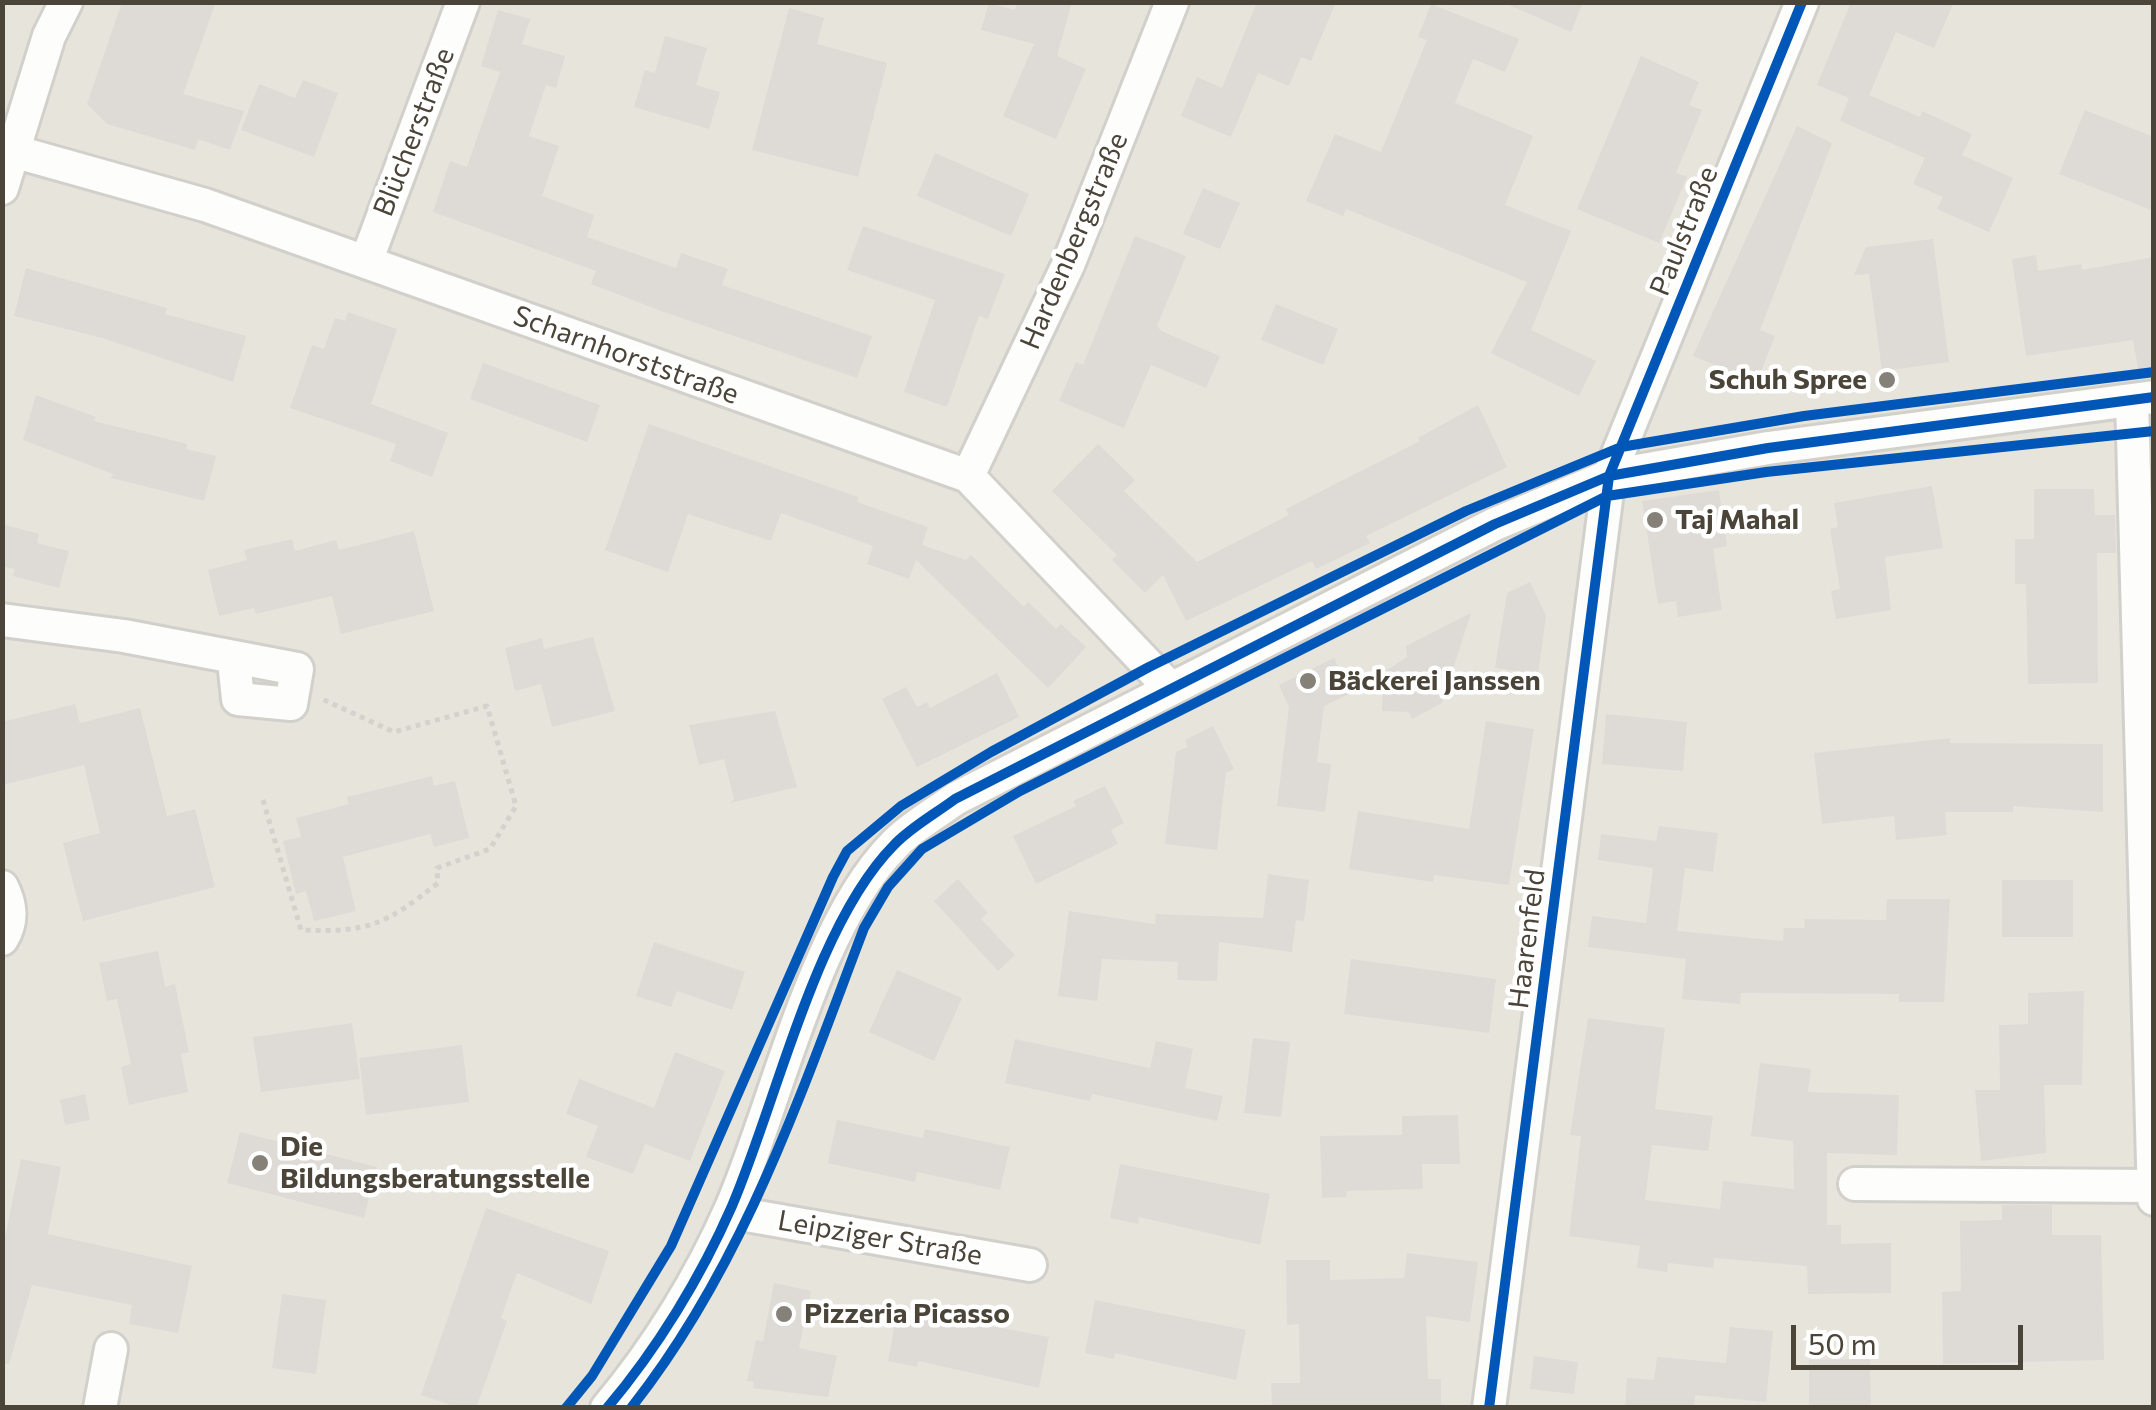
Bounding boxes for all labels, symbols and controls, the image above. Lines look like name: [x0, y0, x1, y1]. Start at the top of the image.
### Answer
street label: Blücherstraße: [366, 43, 462, 221]
street label: Hardenbergstraße: [1013, 127, 1135, 355]
street label: Paulstraße: [1643, 161, 1725, 301]
street label: Scharnhorststraße: [509, 299, 743, 411]
place label: Schuh Spree: [1709, 363, 1867, 397]
marker: Schuh Spree: [1876, 369, 1898, 391]
place label: Taj Mahal: [1675, 503, 1799, 537]
marker: Taj Mahal: [1644, 509, 1666, 531]
place label: Bäckerei Janssen: [1328, 664, 1541, 698]
marker: Bäckerei Janssen: [1297, 670, 1319, 692]
street label: Haarenfeld: [1502, 867, 1552, 1011]
place label: Die Bildungsberatungsstelle: [280, 1130, 590, 1196]
marker: Die Bildungsberatungsstelle: [249, 1152, 271, 1174]
street label: Leipziger Straße: [775, 1204, 985, 1272]
place label: Pizzeria Picasso: [804, 1297, 1010, 1331]
marker: Pizzeria Picasso: [773, 1303, 795, 1325]
scale bar: [1796, 1305, 2028, 1367]
text: 50 m: [1808, 1324, 1877, 1361]

